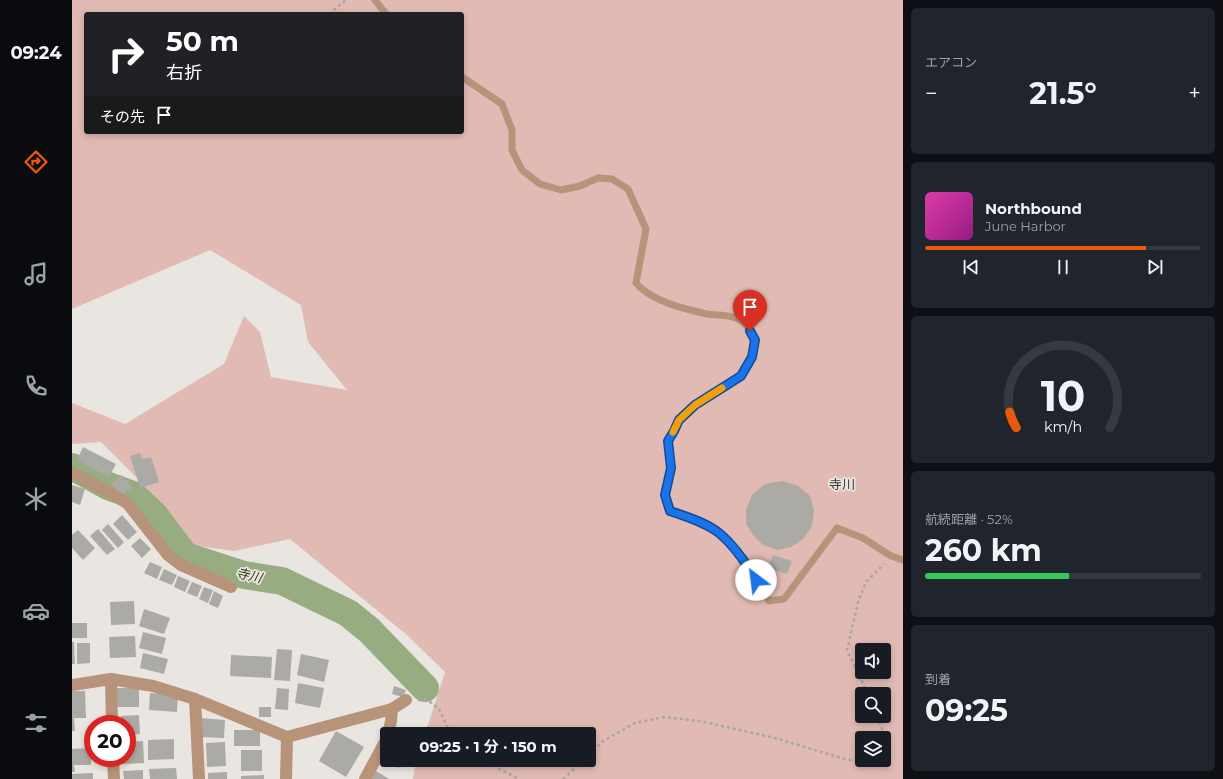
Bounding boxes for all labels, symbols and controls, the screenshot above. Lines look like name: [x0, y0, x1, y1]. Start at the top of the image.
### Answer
text: 50 m: [166, 24, 239, 58]
icon: right: [100, 28, 152, 80]
text: 09:24: [10, 42, 62, 64]
text: エアコン: [925, 54, 977, 70]
text: 右折: [166, 62, 202, 84]
text: 21.5°: [1029, 75, 1097, 112]
text: −: [925, 80, 938, 107]
text: +: [1188, 80, 1201, 107]
icon: arrive: [153, 104, 175, 126]
text: その先: [100, 107, 145, 126]
icon: directions: [22, 148, 50, 176]
text: Northbound: [985, 199, 1082, 218]
text: June Harbor: [985, 218, 1066, 234]
icon: previous: [960, 256, 982, 278]
icon: pause: [1052, 256, 1074, 278]
icon: next: [1144, 256, 1166, 278]
icon: music: [22, 260, 50, 288]
pin: [733, 290, 767, 331]
icon: arrive: [739, 296, 761, 318]
text: 10: [1041, 370, 1085, 420]
icon: phone: [22, 372, 50, 400]
text: km/h: [1044, 417, 1082, 435]
district label: 寺川: [829, 476, 855, 492]
icon: climate: [22, 485, 50, 513]
text: 航続距離 · 52%: [925, 511, 1013, 527]
text: 260 km: [925, 532, 1042, 569]
position arrow: [735, 559, 777, 601]
water label: 寺川: [235, 564, 265, 586]
icon: car: [22, 597, 50, 625]
map controls: [855, 643, 891, 767]
button: sound: [855, 643, 891, 679]
text: 到着: [925, 671, 951, 687]
button: search: [855, 687, 891, 723]
text: 09:25: [925, 692, 1008, 729]
icon: filters: [22, 709, 50, 737]
speed limit sign: 20: [84, 715, 136, 767]
button: layers: [855, 731, 891, 767]
text: 09:25 · 1 分 · 150 m: [419, 737, 557, 756]

